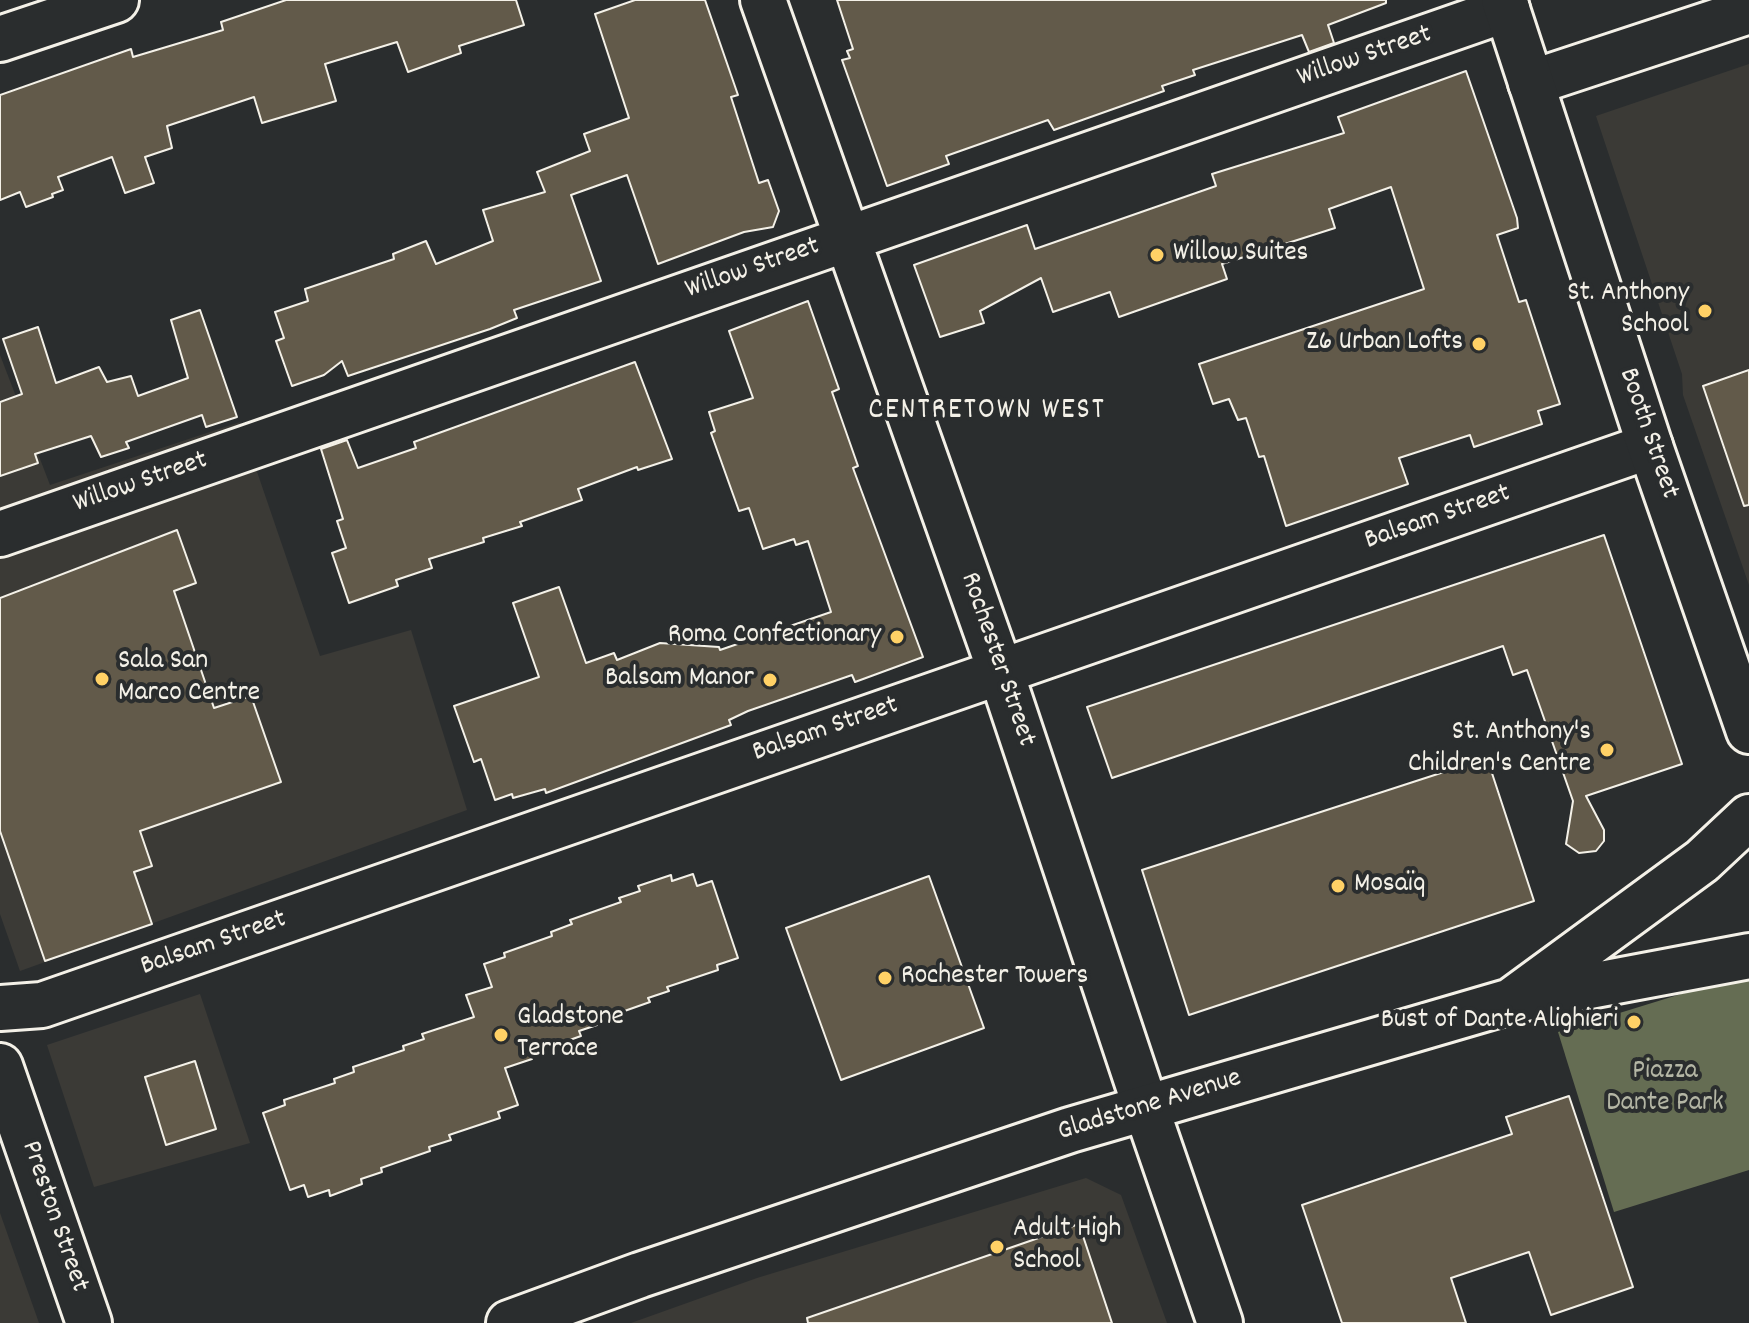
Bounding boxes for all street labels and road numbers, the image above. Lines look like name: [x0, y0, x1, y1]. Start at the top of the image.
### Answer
street label: Willow Street: [1294, 19, 1436, 97]
street label: Willow Street: [682, 231, 824, 309]
street label: Booth Street: [1609, 364, 1685, 504]
street label: Willow Street: [70, 445, 212, 523]
street label: Balsam Street: [1361, 478, 1515, 560]
street label: Rochester Street: [951, 569, 1041, 751]
street label: Balsam Street: [749, 690, 903, 772]
street label: Balsam Street: [137, 904, 291, 986]
street label: Gladstone Avenue: [1054, 1063, 1246, 1151]
street label: Preston Street: [11, 1137, 95, 1297]

